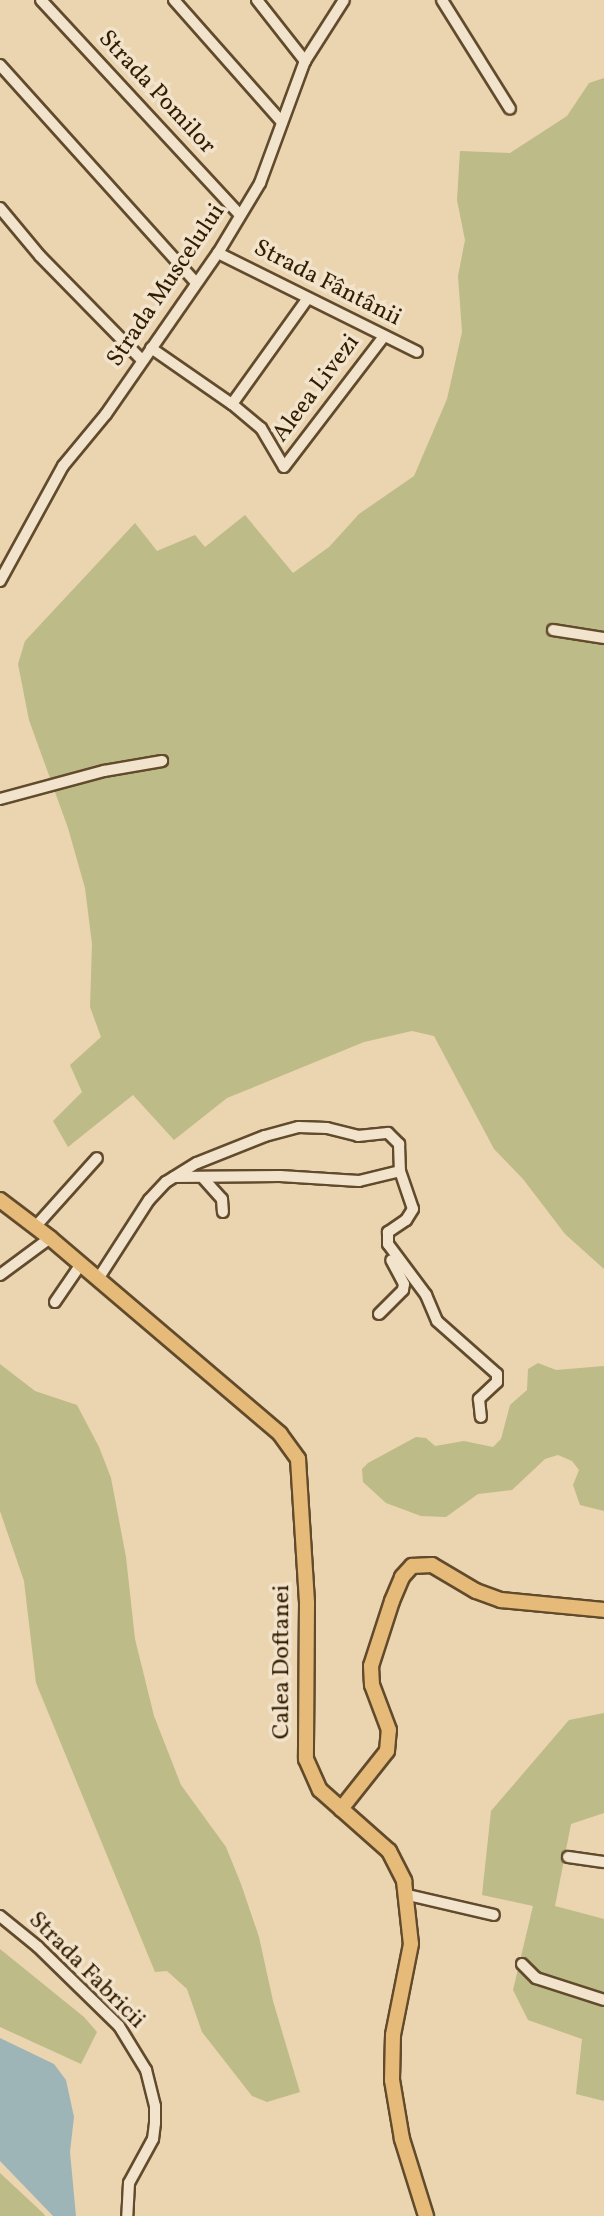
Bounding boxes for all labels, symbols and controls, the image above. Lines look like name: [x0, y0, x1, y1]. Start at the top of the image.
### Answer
street label: Strada Pomilor: [91, 25, 221, 161]
street label: Strada Muscelului: [102, 199, 232, 373]
street label: Strada Fântânii: [248, 234, 406, 334]
street label: Aleea Livezi: [267, 330, 367, 448]
street label: Calea Doftanei: [269, 1585, 297, 1739]
street label: Strada Fabricii: [21, 1906, 151, 2036]

